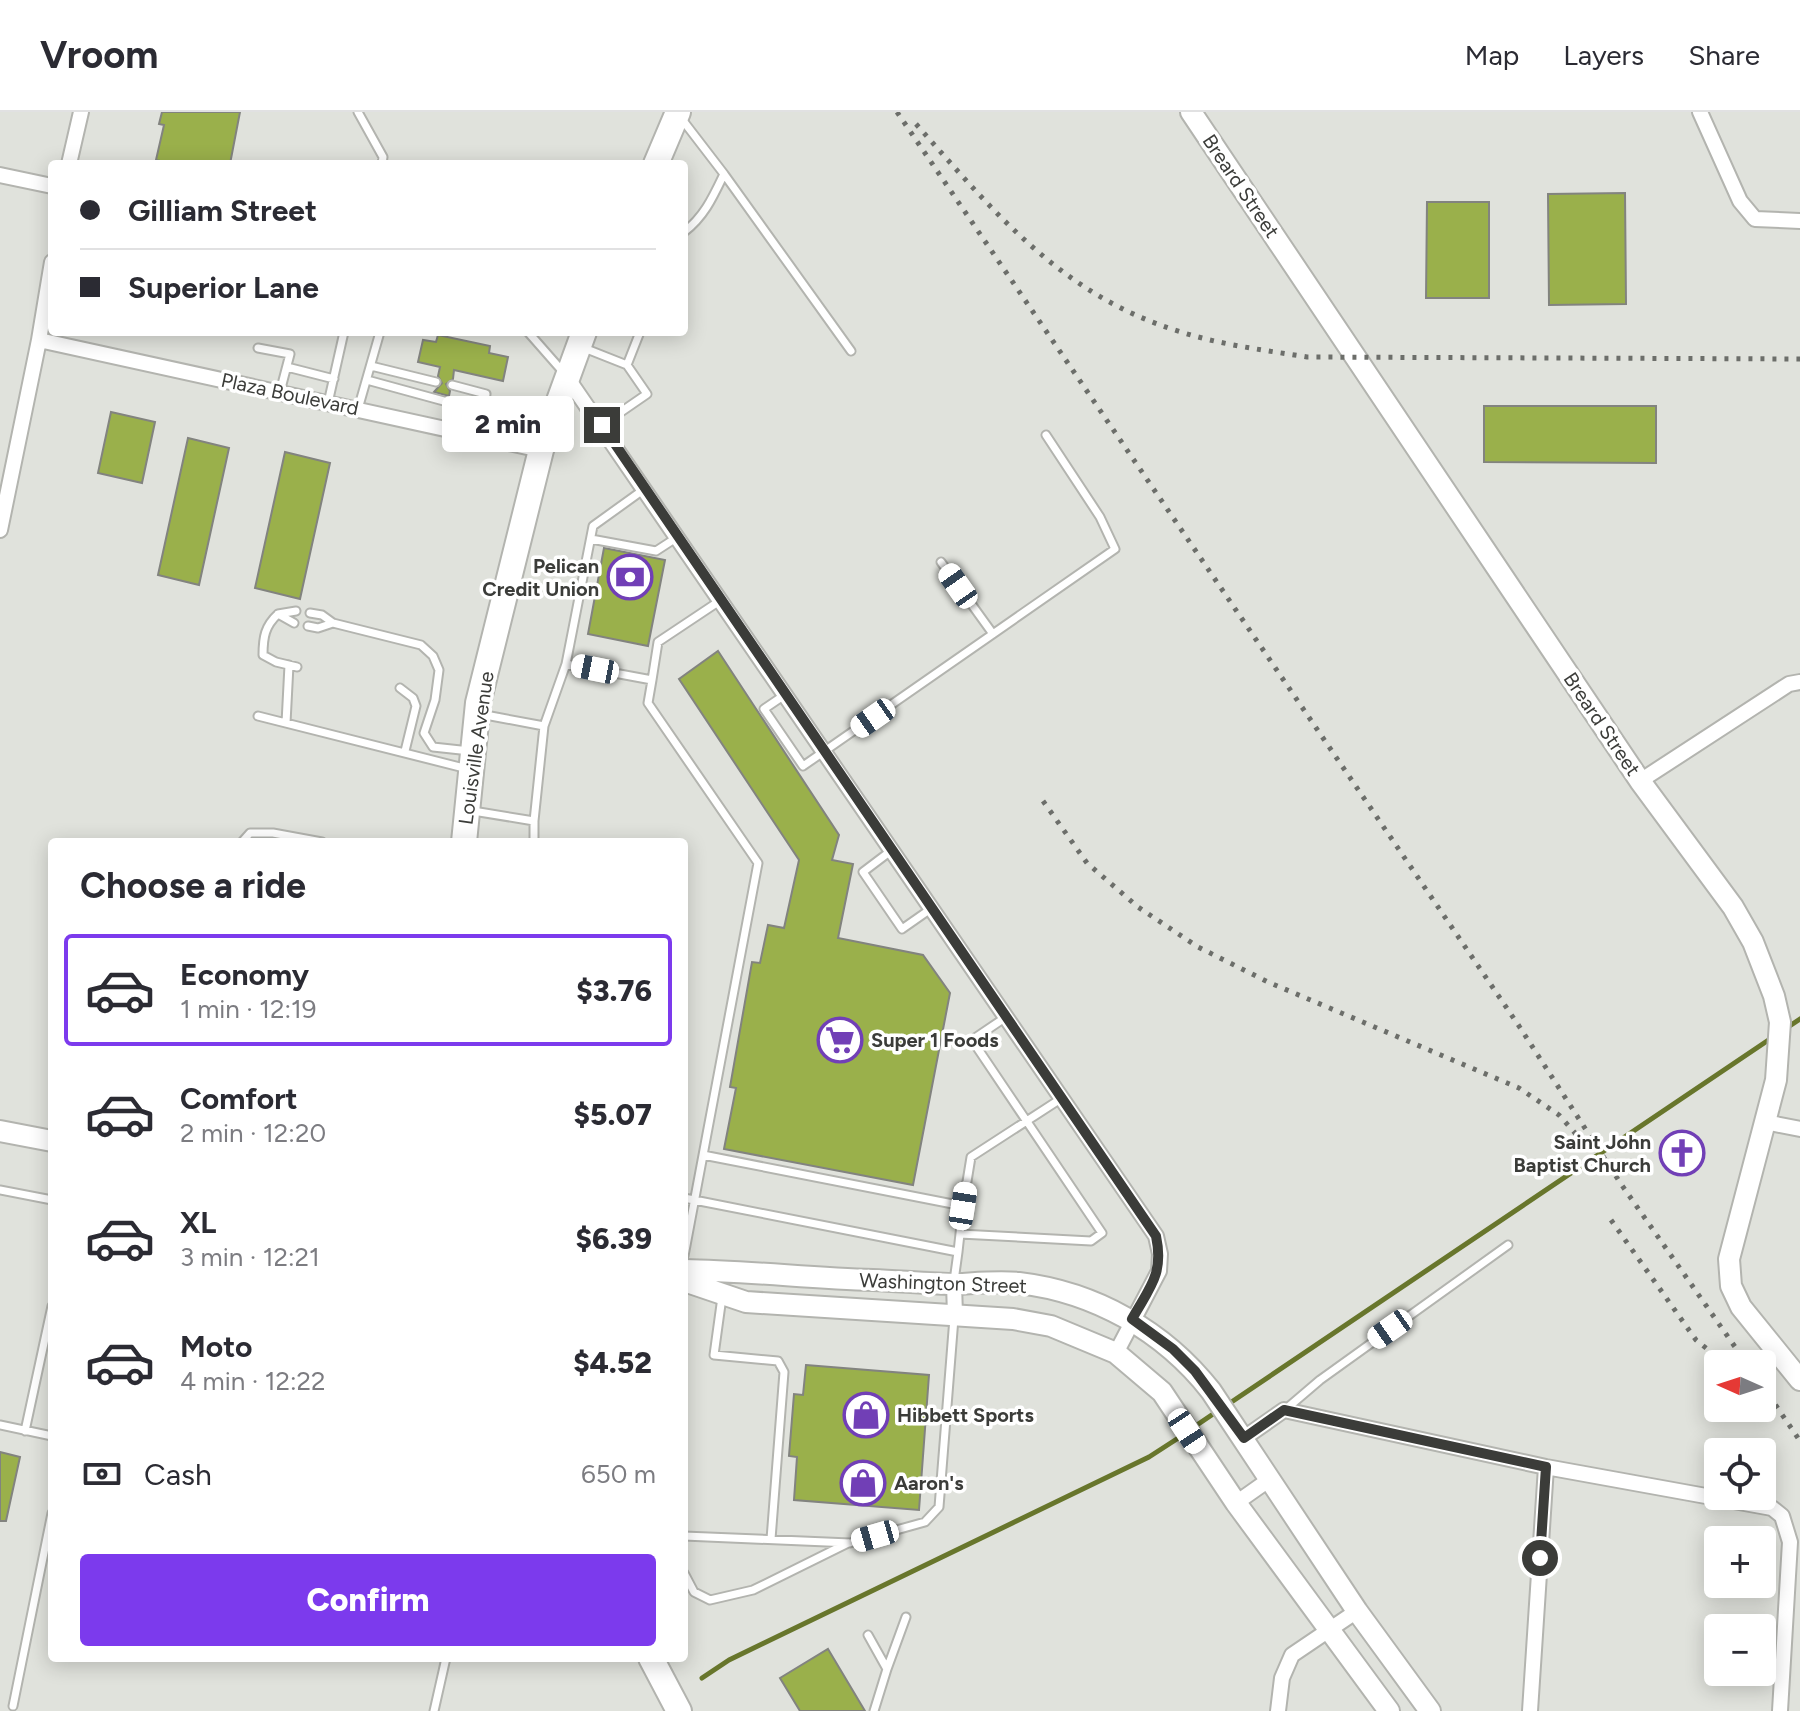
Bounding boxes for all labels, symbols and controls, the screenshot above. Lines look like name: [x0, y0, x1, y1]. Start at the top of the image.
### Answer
text: Vroom: [40, 32, 158, 78]
text: Map: [1465, 38, 1519, 72]
text: Layers: [1563, 38, 1644, 72]
text: Share: [1688, 38, 1760, 72]
street label: Breard Street: [1198, 130, 1284, 242]
text: Gilliam Street: [128, 192, 317, 229]
text: Superior Lane: [128, 269, 319, 306]
street label: Plaza Boulevard: [219, 368, 361, 420]
callout: 2 min: [442, 397, 574, 453]
route end: [584, 407, 620, 443]
text: 2 min: [475, 408, 541, 440]
bank icon: Pelican Credit Union: [606, 553, 654, 601]
place label: Pelican Credit Union: [482, 554, 599, 601]
car: [934, 559, 982, 613]
car: [569, 653, 621, 685]
street label: Breard Street: [1559, 668, 1645, 780]
street label: Louisville Avenue: [453, 670, 499, 826]
car: [846, 694, 900, 742]
text: Choose a ride: [80, 864, 306, 907]
icon: car: [84, 954, 156, 1026]
text: Economy: [180, 956, 309, 993]
text: $3.76: [576, 972, 652, 1009]
text: 1 min · 12:19: [180, 993, 317, 1025]
supermarket icon: Super 1 Foods: [816, 1016, 864, 1064]
place label: Super 1 Foods: [871, 1028, 999, 1052]
icon: car: [84, 1078, 156, 1150]
text: Comfort: [180, 1080, 298, 1117]
text: $5.07: [573, 1096, 652, 1133]
text: 2 min · 12:20: [180, 1117, 326, 1149]
church icon: Saint John Baptist Church: [1658, 1129, 1706, 1177]
place label: Saint John Baptist Church: [1514, 1130, 1651, 1177]
car: [947, 1180, 979, 1232]
icon: car: [84, 1202, 156, 1274]
text: XL: [180, 1204, 216, 1241]
text: $6.39: [576, 1220, 652, 1257]
text: 3 min · 12:21: [180, 1241, 320, 1273]
street label: Washington Street: [859, 1268, 1027, 1298]
car: [1363, 1305, 1417, 1353]
icon: car: [84, 1326, 156, 1398]
text: Moto: [180, 1328, 252, 1365]
text: $4.52: [573, 1344, 652, 1381]
north arrow: [1704, 1350, 1776, 1422]
map controls: [1704, 1350, 1776, 1686]
text: 4 min · 12:22: [180, 1365, 326, 1397]
shop icon: Hibbett Sports: [842, 1391, 890, 1439]
place label: Hibbett Sports: [897, 1403, 1034, 1427]
car: [1164, 1404, 1210, 1458]
button: locate: [1704, 1438, 1776, 1510]
icon: cash: [80, 1452, 124, 1496]
text: Cash: [144, 1456, 212, 1493]
text: 650 m: [581, 1458, 656, 1490]
shop icon: Aaron's: [839, 1459, 887, 1507]
place label: Aaron's: [894, 1471, 964, 1495]
car: [849, 1518, 901, 1554]
button: +: [1704, 1526, 1776, 1598]
route start: [1522, 1540, 1558, 1576]
button: Confirm: [80, 1554, 656, 1646]
button: −: [1704, 1614, 1776, 1686]

